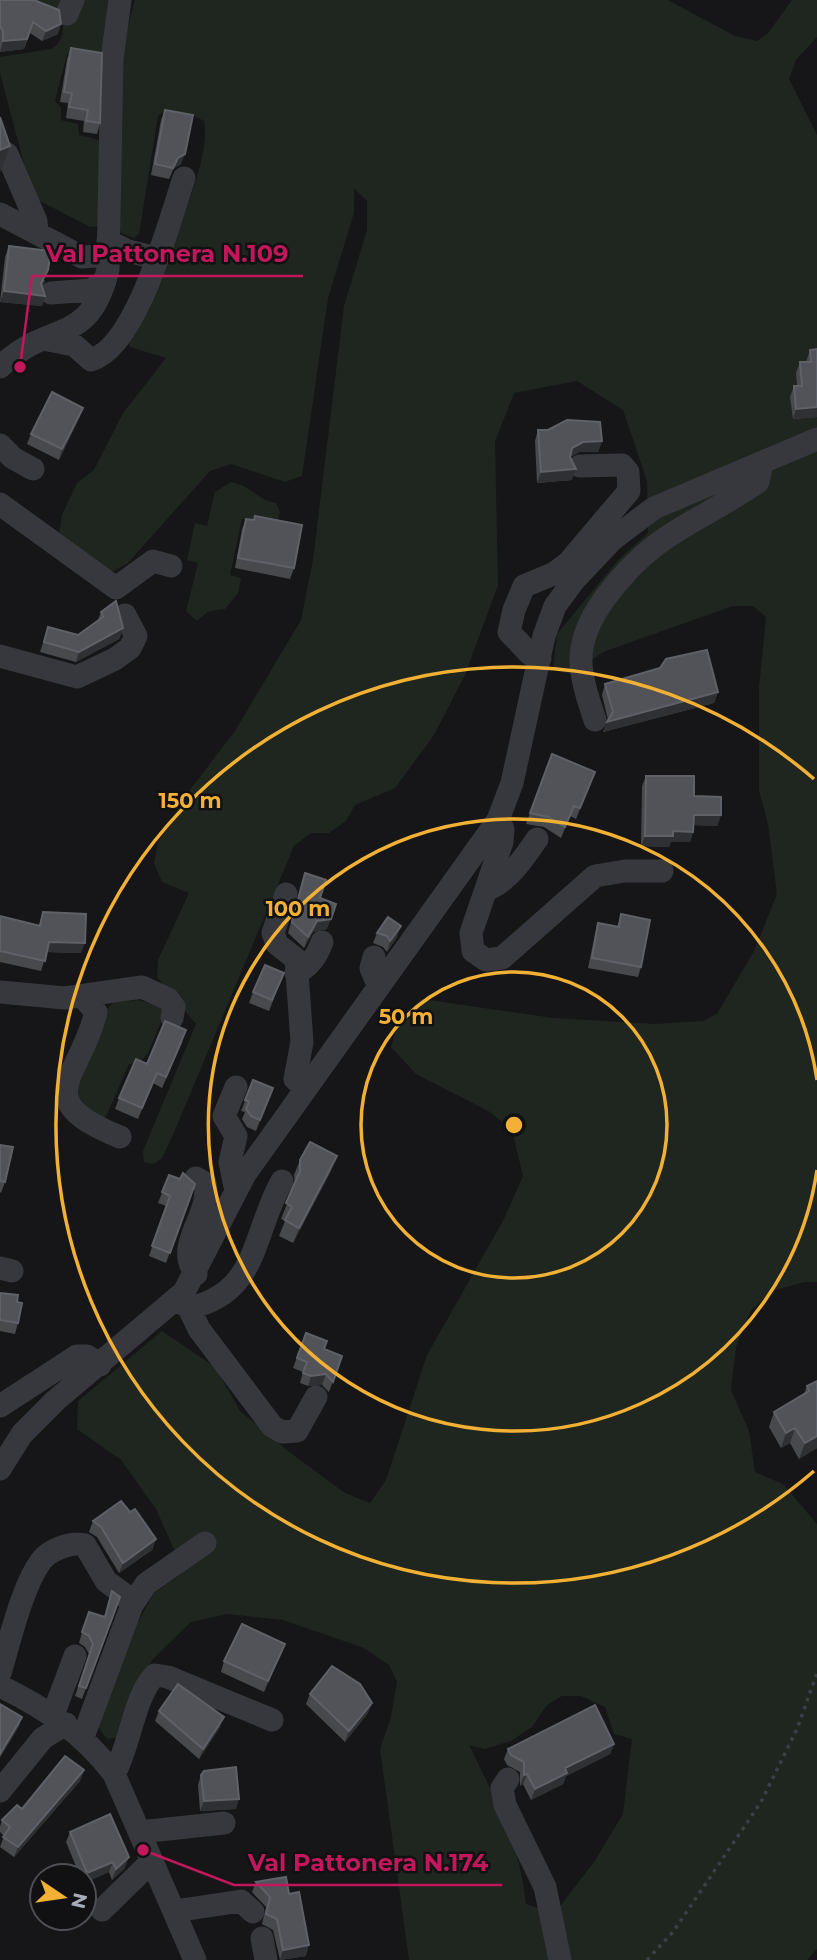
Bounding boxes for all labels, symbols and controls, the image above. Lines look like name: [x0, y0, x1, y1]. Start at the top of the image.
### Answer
callout: Val Pattonera N.109: [32, 231, 303, 276]
text: Val Pattonera N.109: [45, 239, 288, 268]
text: 150 m: [159, 788, 221, 813]
text: 100 m: [266, 896, 330, 921]
text: 50 m: [379, 1004, 433, 1029]
centre of rings: [502, 1113, 526, 1137]
callout: Val Pattonera N.174: [234, 1840, 502, 1885]
text: Val Pattonera N.174: [247, 1848, 489, 1877]
north arrow: [28, 1862, 98, 1932]
text: N: [66, 1891, 92, 1911]

